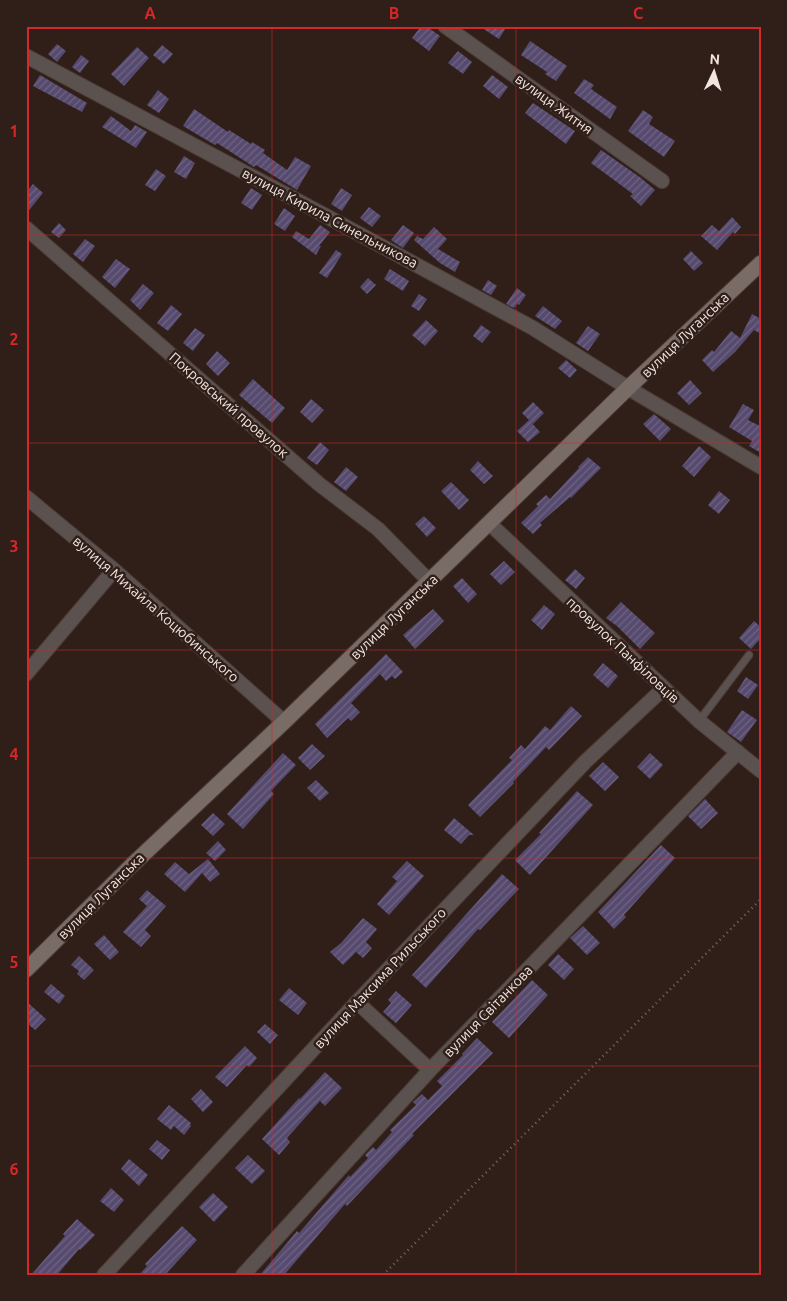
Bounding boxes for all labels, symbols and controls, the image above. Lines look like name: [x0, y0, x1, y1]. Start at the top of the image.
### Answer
text: A: [144, 4, 156, 22]
text: B: [389, 4, 399, 22]
text: C: [633, 4, 643, 22]
north arrow: [690, 48, 740, 98]
text: N: [709, 51, 721, 67]
street label: вулиця Житня: [512, 71, 596, 137]
text: 1: [9, 122, 19, 140]
street label: вулиця Кирила Синельникова: [240, 165, 420, 271]
street label: вулиця Луганська: [638, 289, 732, 381]
text: 2: [9, 330, 19, 348]
street label: Покровський провулок: [166, 349, 292, 461]
street label: вулиця Михайла Коцюбинського: [70, 533, 242, 685]
text: 3: [9, 537, 19, 555]
street label: вулиця Луганська: [347, 571, 441, 663]
street label: провулок Панфіловців: [563, 594, 683, 706]
text: 4: [9, 745, 19, 763]
street label: вулиця Луганська: [55, 850, 147, 942]
street label: вулиця Максима Рильського: [311, 904, 449, 1052]
text: 5: [9, 953, 19, 971]
street label: вулиця Світанкова: [440, 962, 536, 1060]
text: 6: [9, 1160, 19, 1178]

